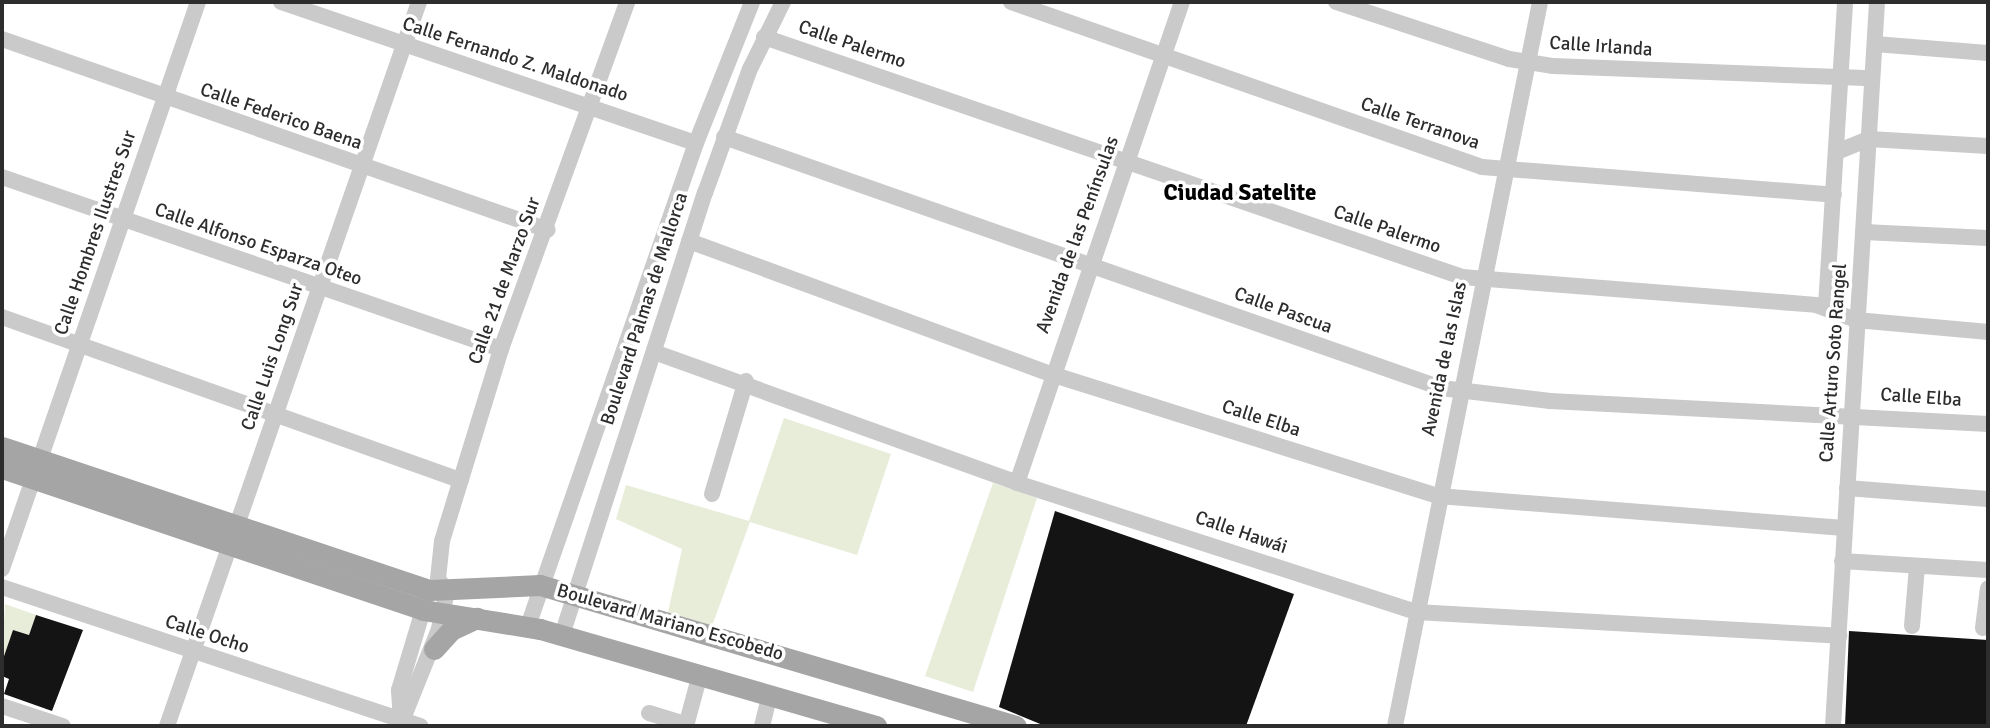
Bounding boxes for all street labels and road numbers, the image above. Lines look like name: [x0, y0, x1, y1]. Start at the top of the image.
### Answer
street label: Calle Fernando Z. Maldonado: [399, 13, 631, 107]
street label: Calle Palermo: [795, 16, 909, 74]
street label: Calle Irlanda: [1549, 32, 1653, 62]
street label: Calle Federico Baena: [197, 79, 365, 155]
street label: Calle Terranova: [1357, 93, 1483, 155]
street label: Calle Hombres Ilustres Sur: [50, 128, 142, 338]
street label: Avenida de las Penínsulas: [1032, 133, 1124, 337]
street label: Boulevard Palmas de Mallorca: [597, 190, 693, 428]
street label: Calle 21 de Marzo Sur: [464, 194, 546, 368]
street label: Calle Alfonso Esparza Oteo: [151, 199, 365, 291]
street label: Calle Palermo: [1330, 201, 1444, 259]
street label: Calle Arturo Soto Rangel: [1816, 263, 1852, 463]
street label: Calle Luis Long Sur: [237, 280, 309, 434]
street label: Avenida de las Islas: [1417, 280, 1473, 438]
street label: Calle Pascua: [1231, 283, 1335, 339]
street label: Calle Elba: [1880, 384, 1962, 412]
street label: Calle Elba: [1219, 396, 1303, 442]
street label: Calle Hawái: [1192, 507, 1290, 559]
street label: Boulevard Mariano Escobedo: [554, 580, 786, 666]
street label: Calle Ocho: [162, 611, 252, 659]

